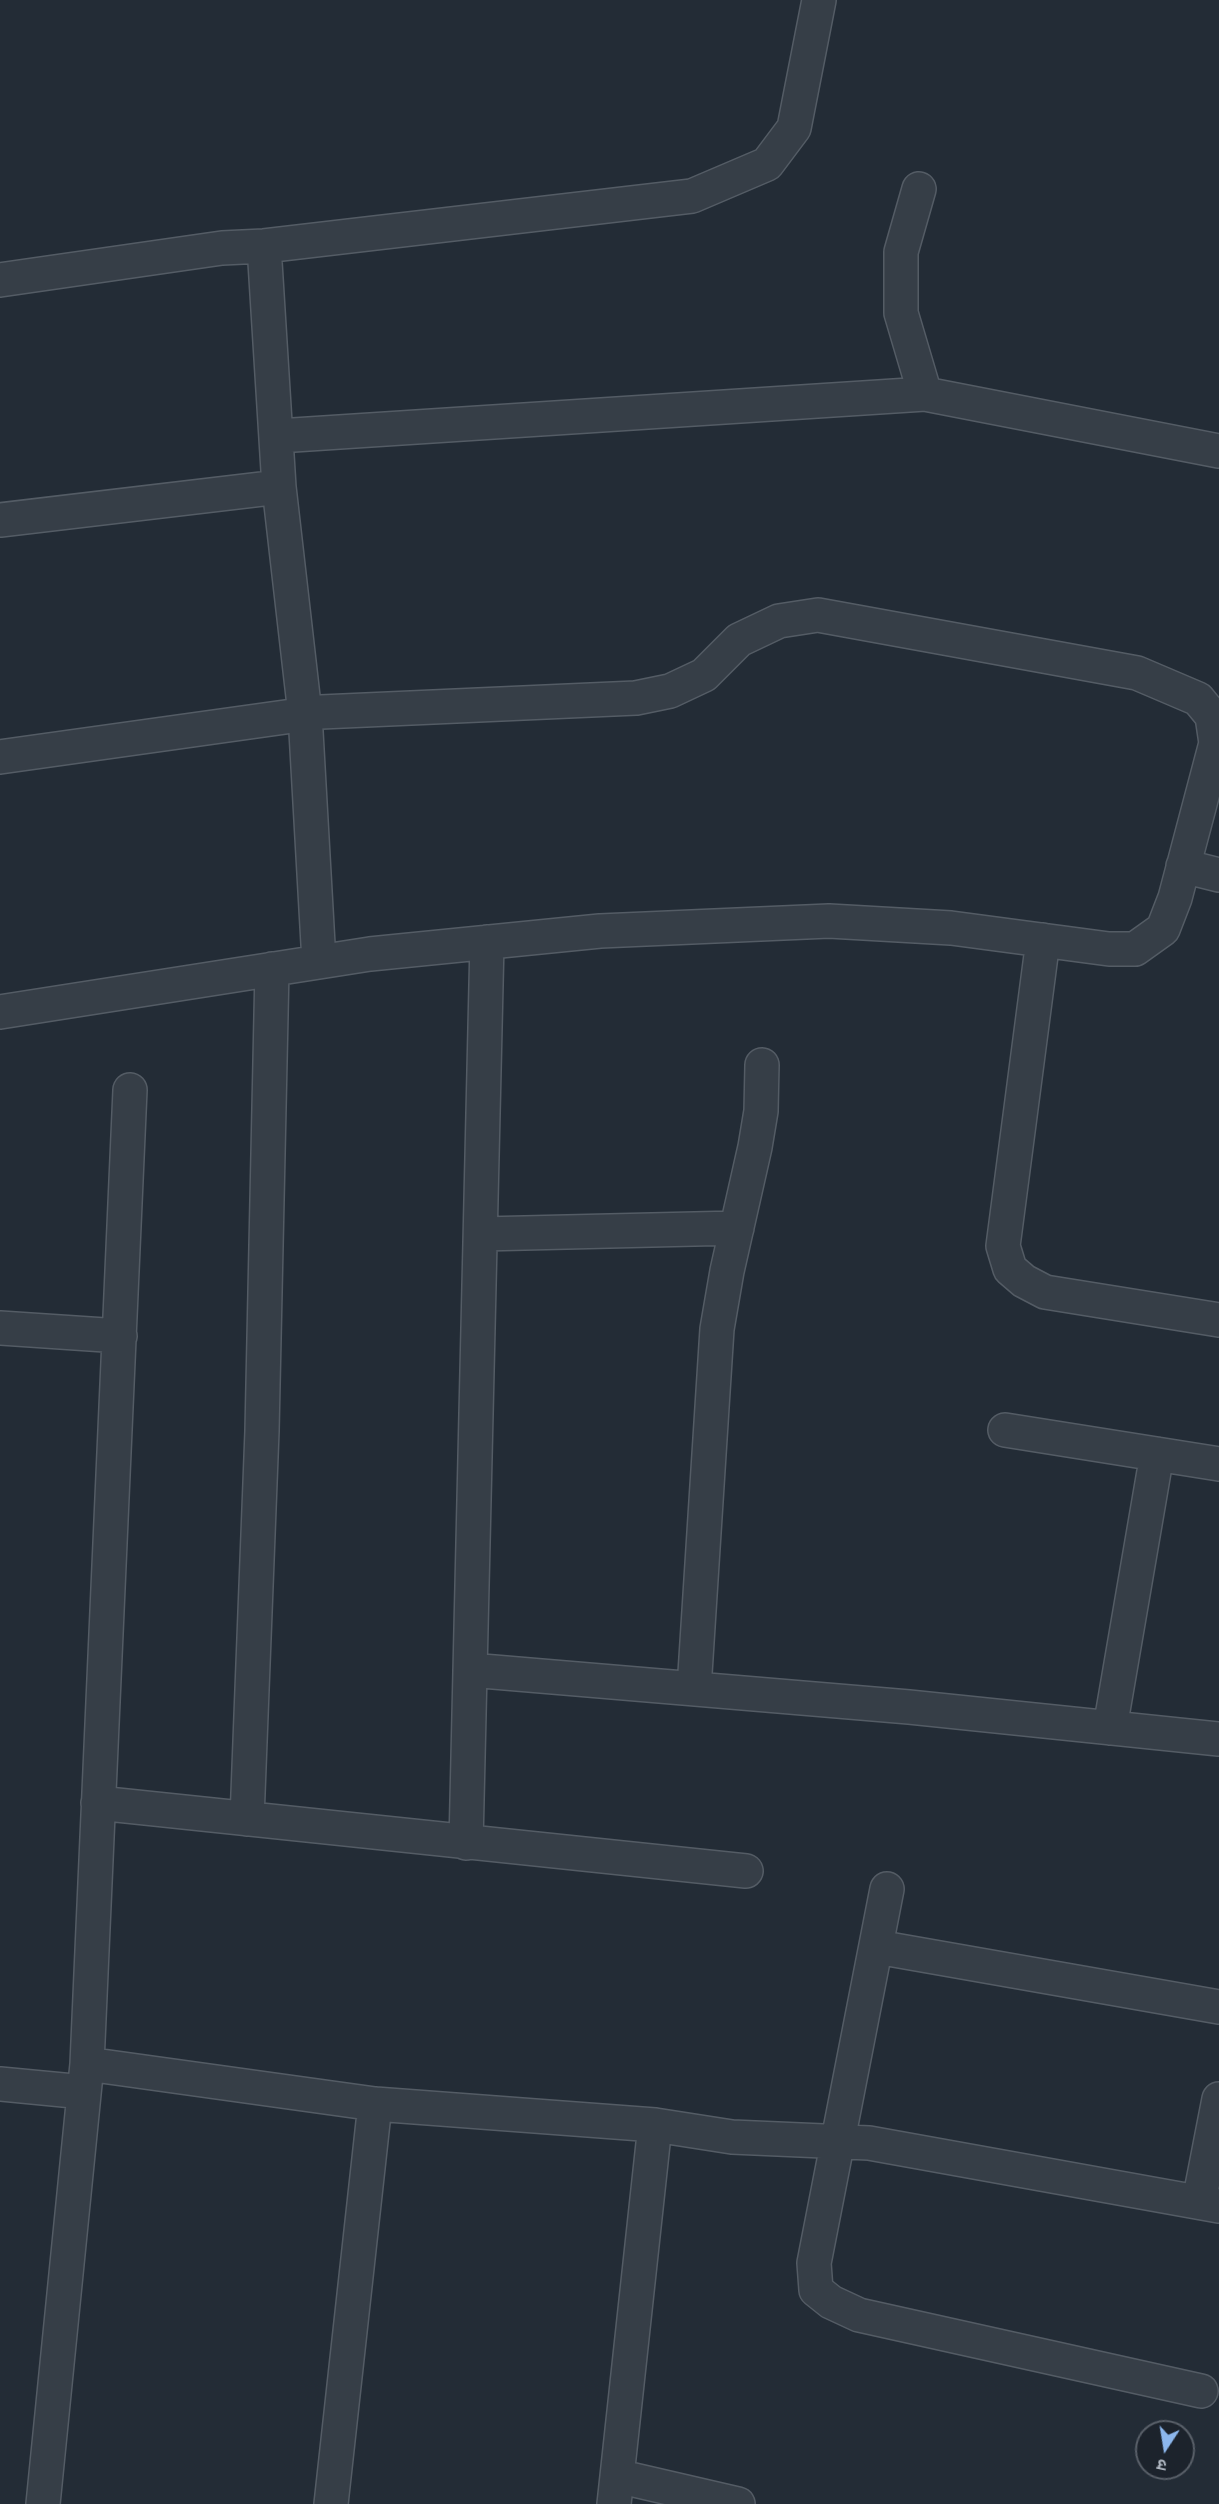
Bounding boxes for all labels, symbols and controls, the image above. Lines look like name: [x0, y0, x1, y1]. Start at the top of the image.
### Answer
north arrow: [1135, 2420, 1195, 2480]
text: उ: [1155, 2455, 1168, 2476]

